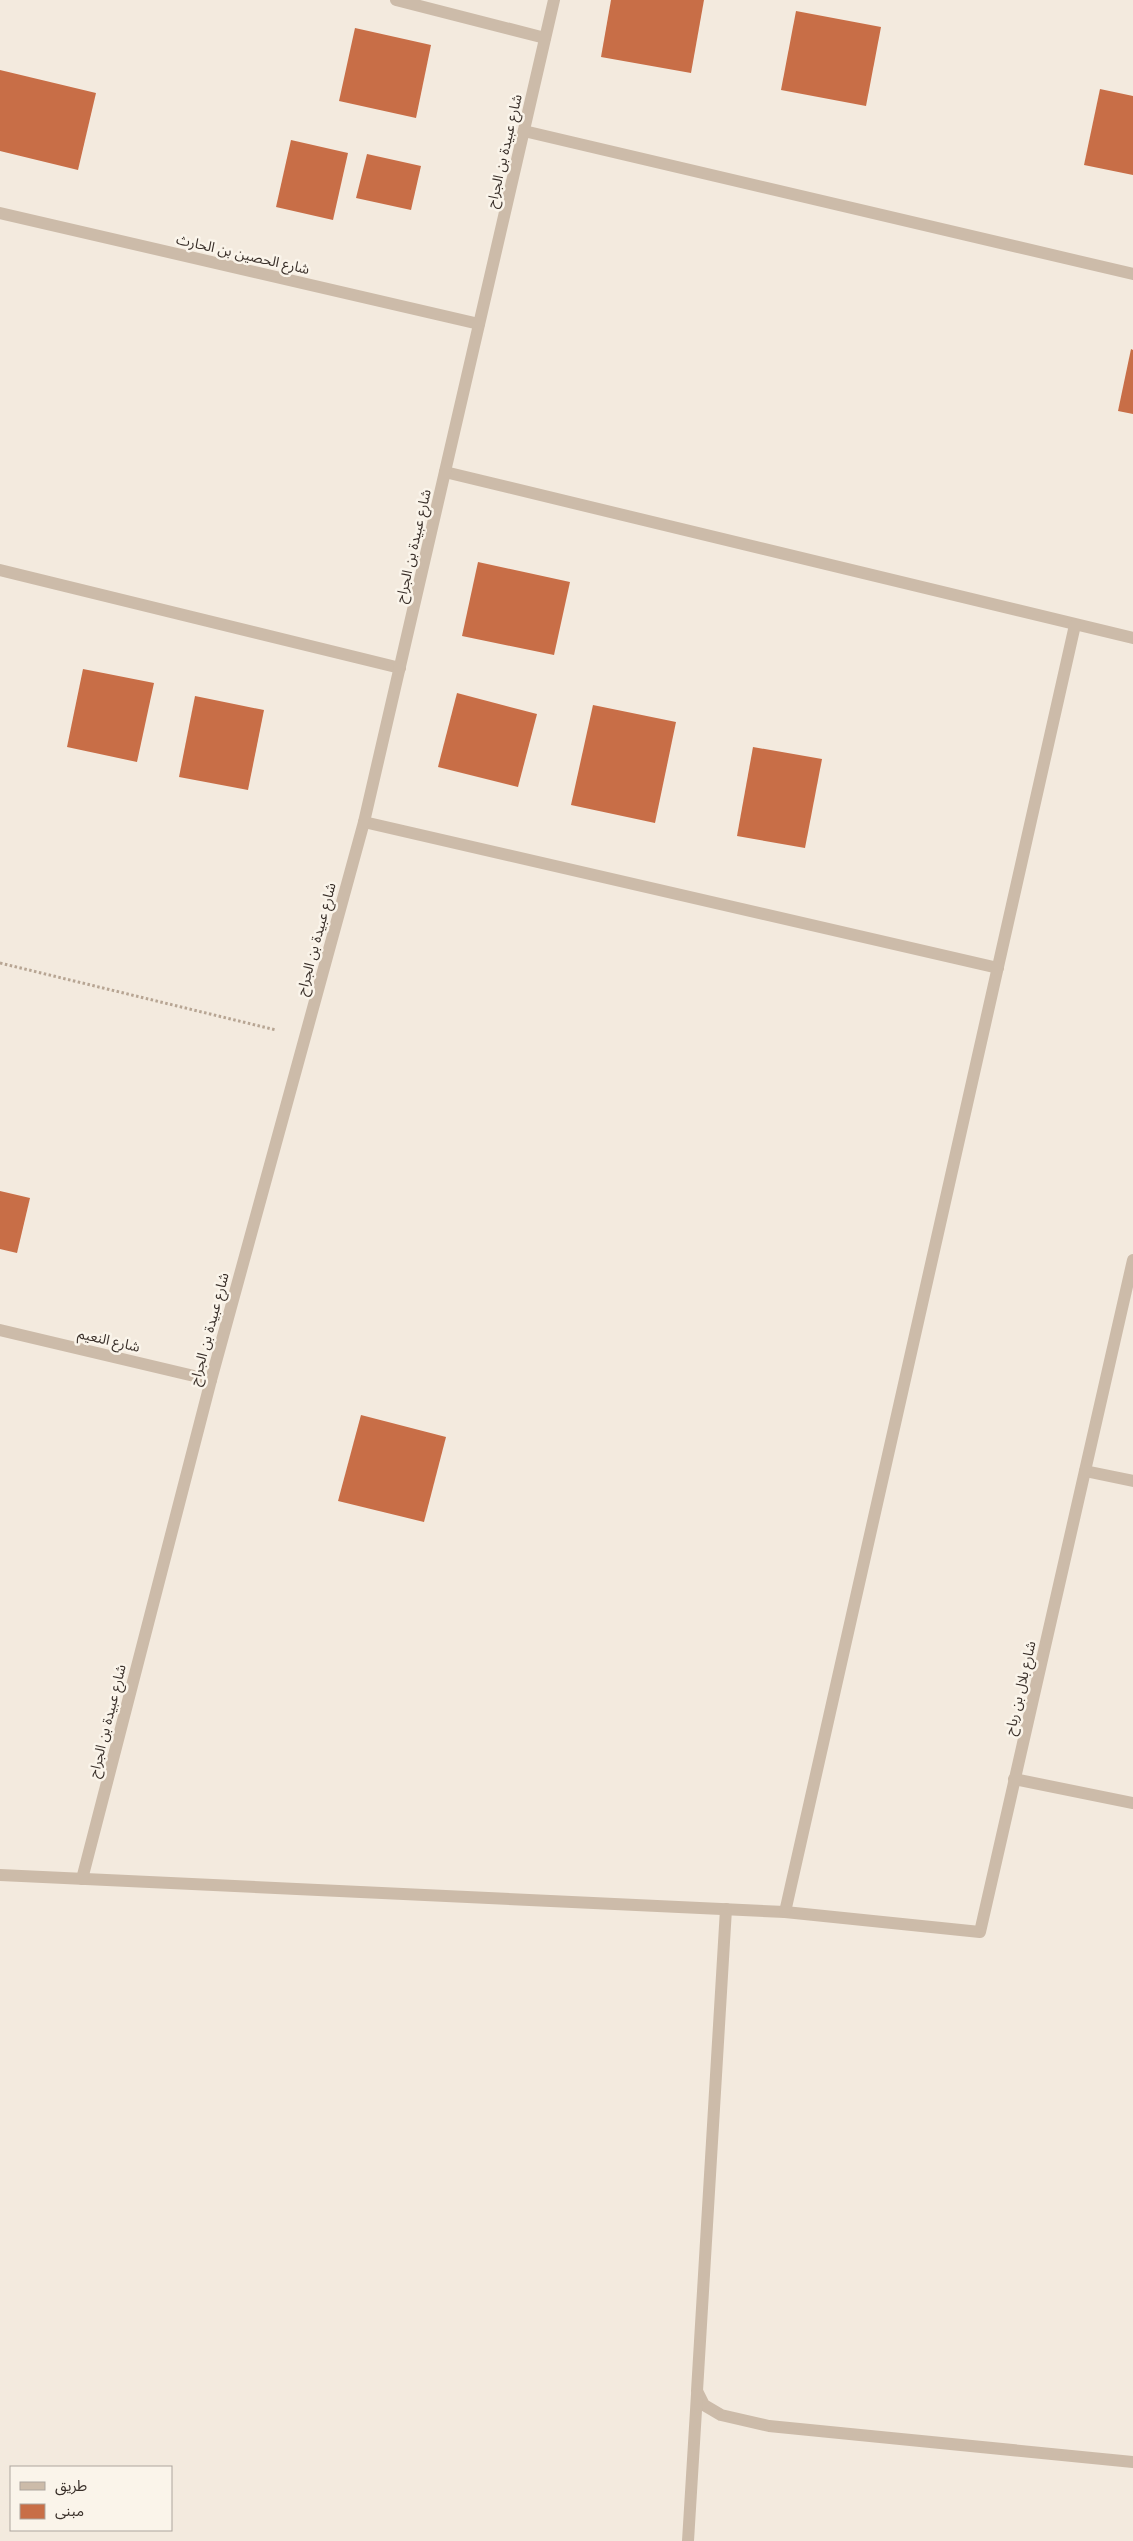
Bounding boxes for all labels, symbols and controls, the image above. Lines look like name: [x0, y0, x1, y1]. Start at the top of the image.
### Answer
street label: شارع عبيدة بن الجراح: [482, 92, 528, 210]
street label: شارع الحصين بن الحارث: [174, 230, 311, 280]
street label: شارع عبيدة بن الجراح: [391, 487, 437, 605]
street label: شارع عبيدة بن الجراح: [292, 880, 342, 998]
street label: شارع عبيدة بن الجراح: [185, 1270, 235, 1388]
street label: شارع النعيم: [76, 1324, 142, 1358]
street label: شارع بلال بن رباح: [1000, 1639, 1042, 1737]
street label: شارع عبيدة بن الجراح: [84, 1662, 132, 1780]
legend: [10, 2466, 172, 2531]
text: طريق: [55, 2476, 87, 2496]
text: مبنى: [55, 2501, 84, 2520]

